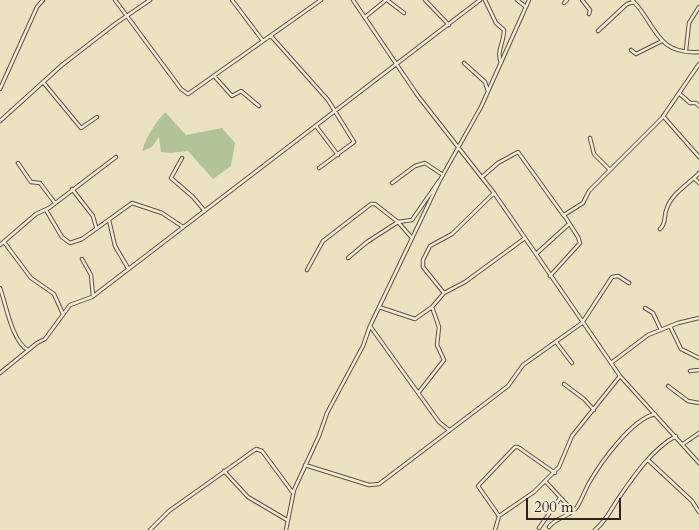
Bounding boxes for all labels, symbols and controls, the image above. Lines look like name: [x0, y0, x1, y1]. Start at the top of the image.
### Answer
scale bar: [529, 488, 624, 520]
text: 200 m: [534, 497, 574, 517]

